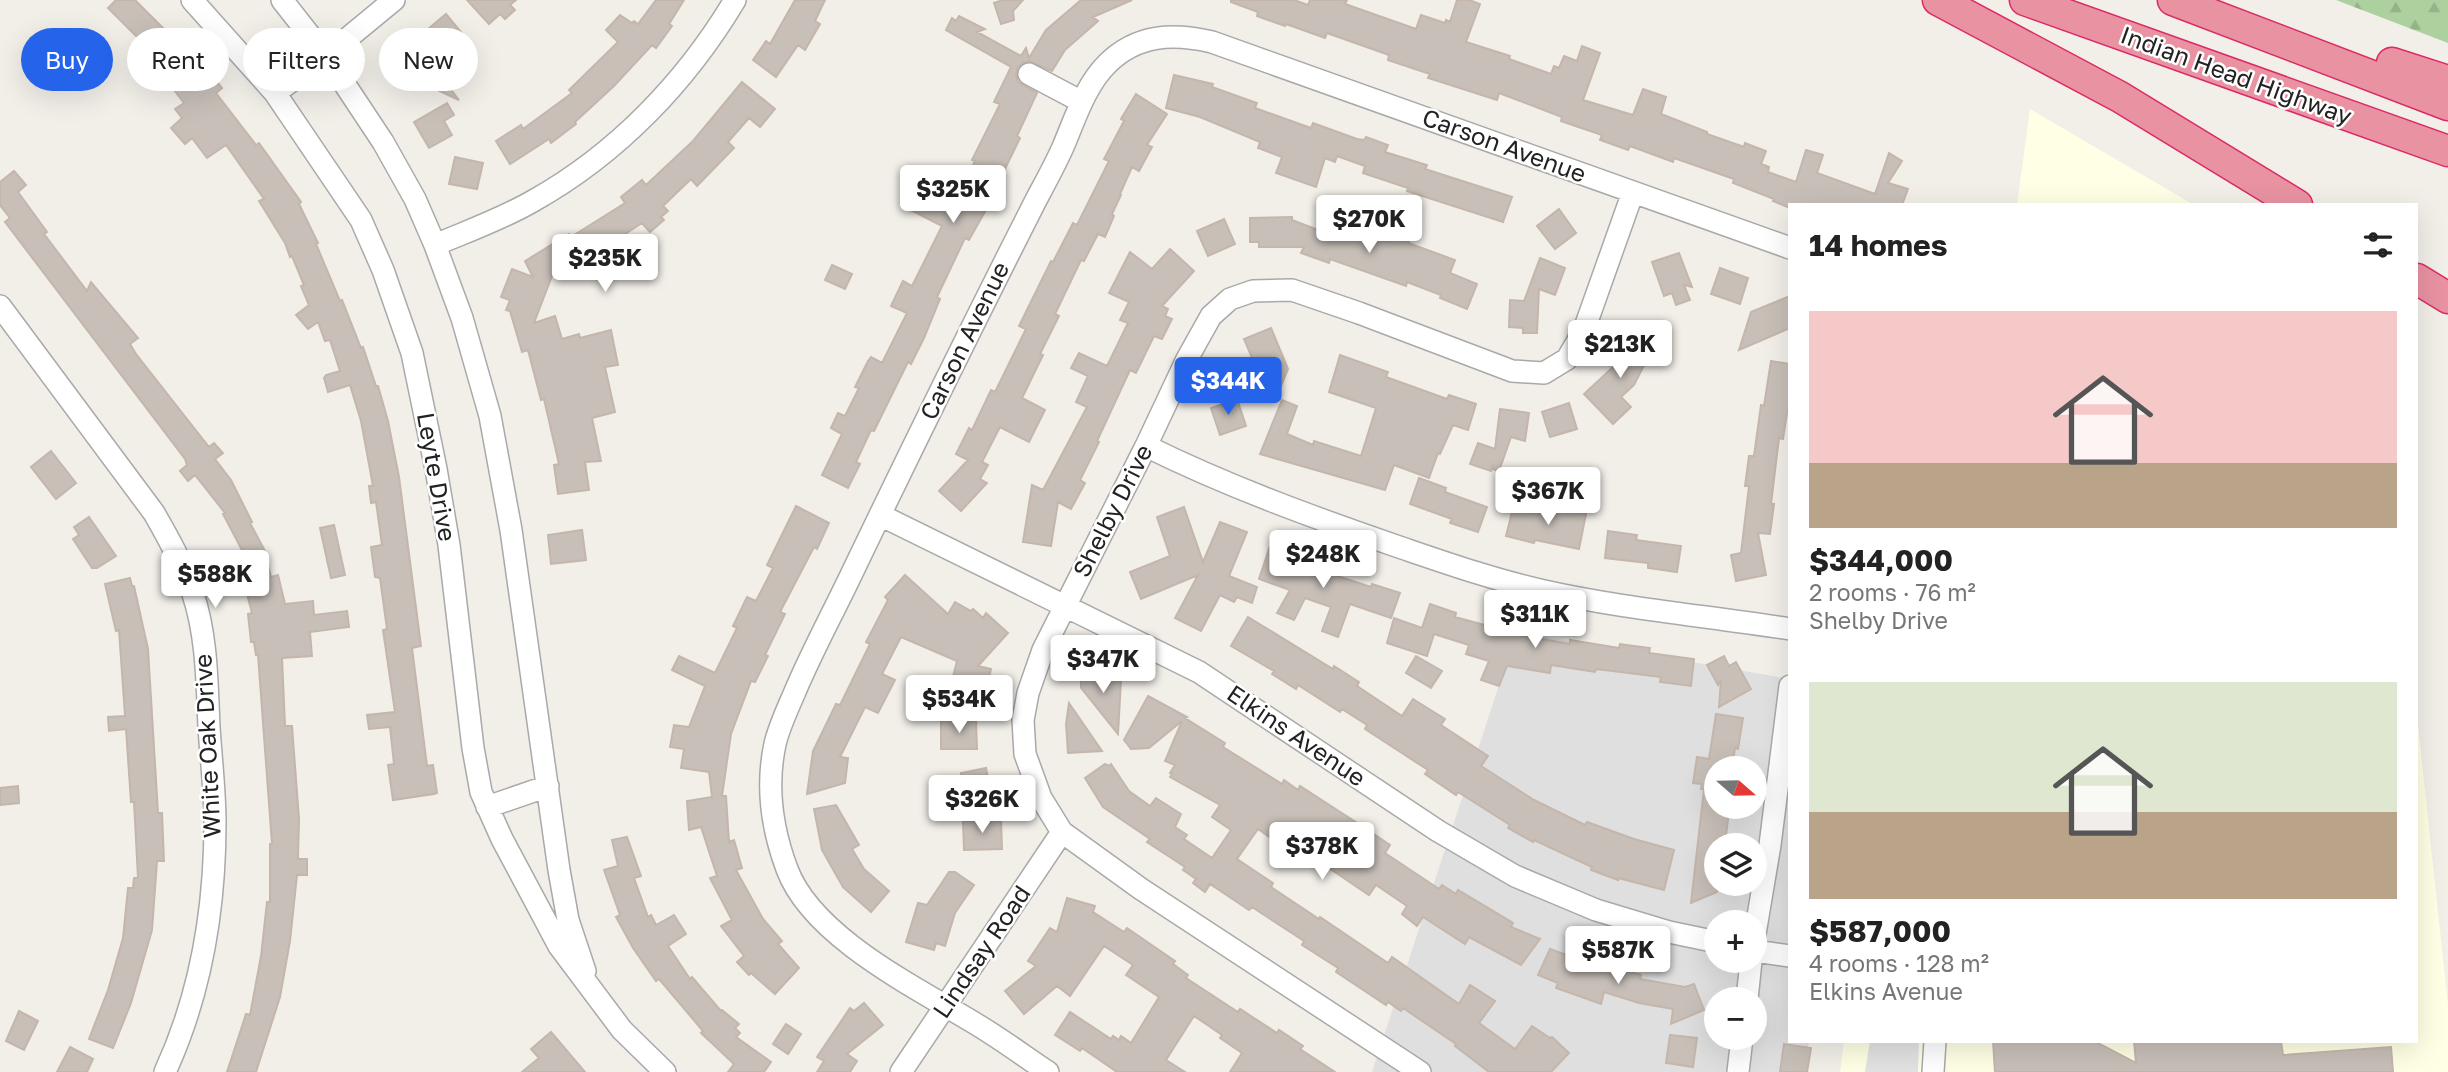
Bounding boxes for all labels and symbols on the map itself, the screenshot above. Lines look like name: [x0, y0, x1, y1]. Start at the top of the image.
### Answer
street label: Indian Head Highway: [2117, 19, 2356, 130]
street label: Carson Avenue: [1419, 102, 1590, 188]
pin: $325K: [904, 166, 1002, 225]
pin: $270K: [1320, 196, 1418, 255]
pin: $235K: [556, 234, 654, 294]
street label: Carson Avenue: [913, 257, 1014, 424]
pin: $213K: [1571, 320, 1669, 380]
pin: $344K: [1179, 358, 1277, 417]
street label: Leyte Drive: [412, 410, 463, 543]
street label: Shelby Drive: [1066, 439, 1157, 581]
pin: $367K: [1499, 468, 1597, 527]
pin: $248K: [1274, 530, 1372, 590]
pin: $588K: [166, 550, 264, 610]
pin: $311K: [1486, 590, 1584, 650]
pin: $347K: [1054, 636, 1152, 695]
street label: White Oak Drive: [187, 653, 226, 839]
pin: $534K: [910, 676, 1008, 735]
street label: Elkins Avenue: [1222, 678, 1371, 792]
north arrow: [1704, 756, 1768, 819]
pin: $326K: [933, 776, 1031, 835]
pin: $378K: [1273, 822, 1371, 882]
street label: Lindsay Road: [926, 879, 1036, 1023]
pin: $587K: [1569, 926, 1667, 986]

